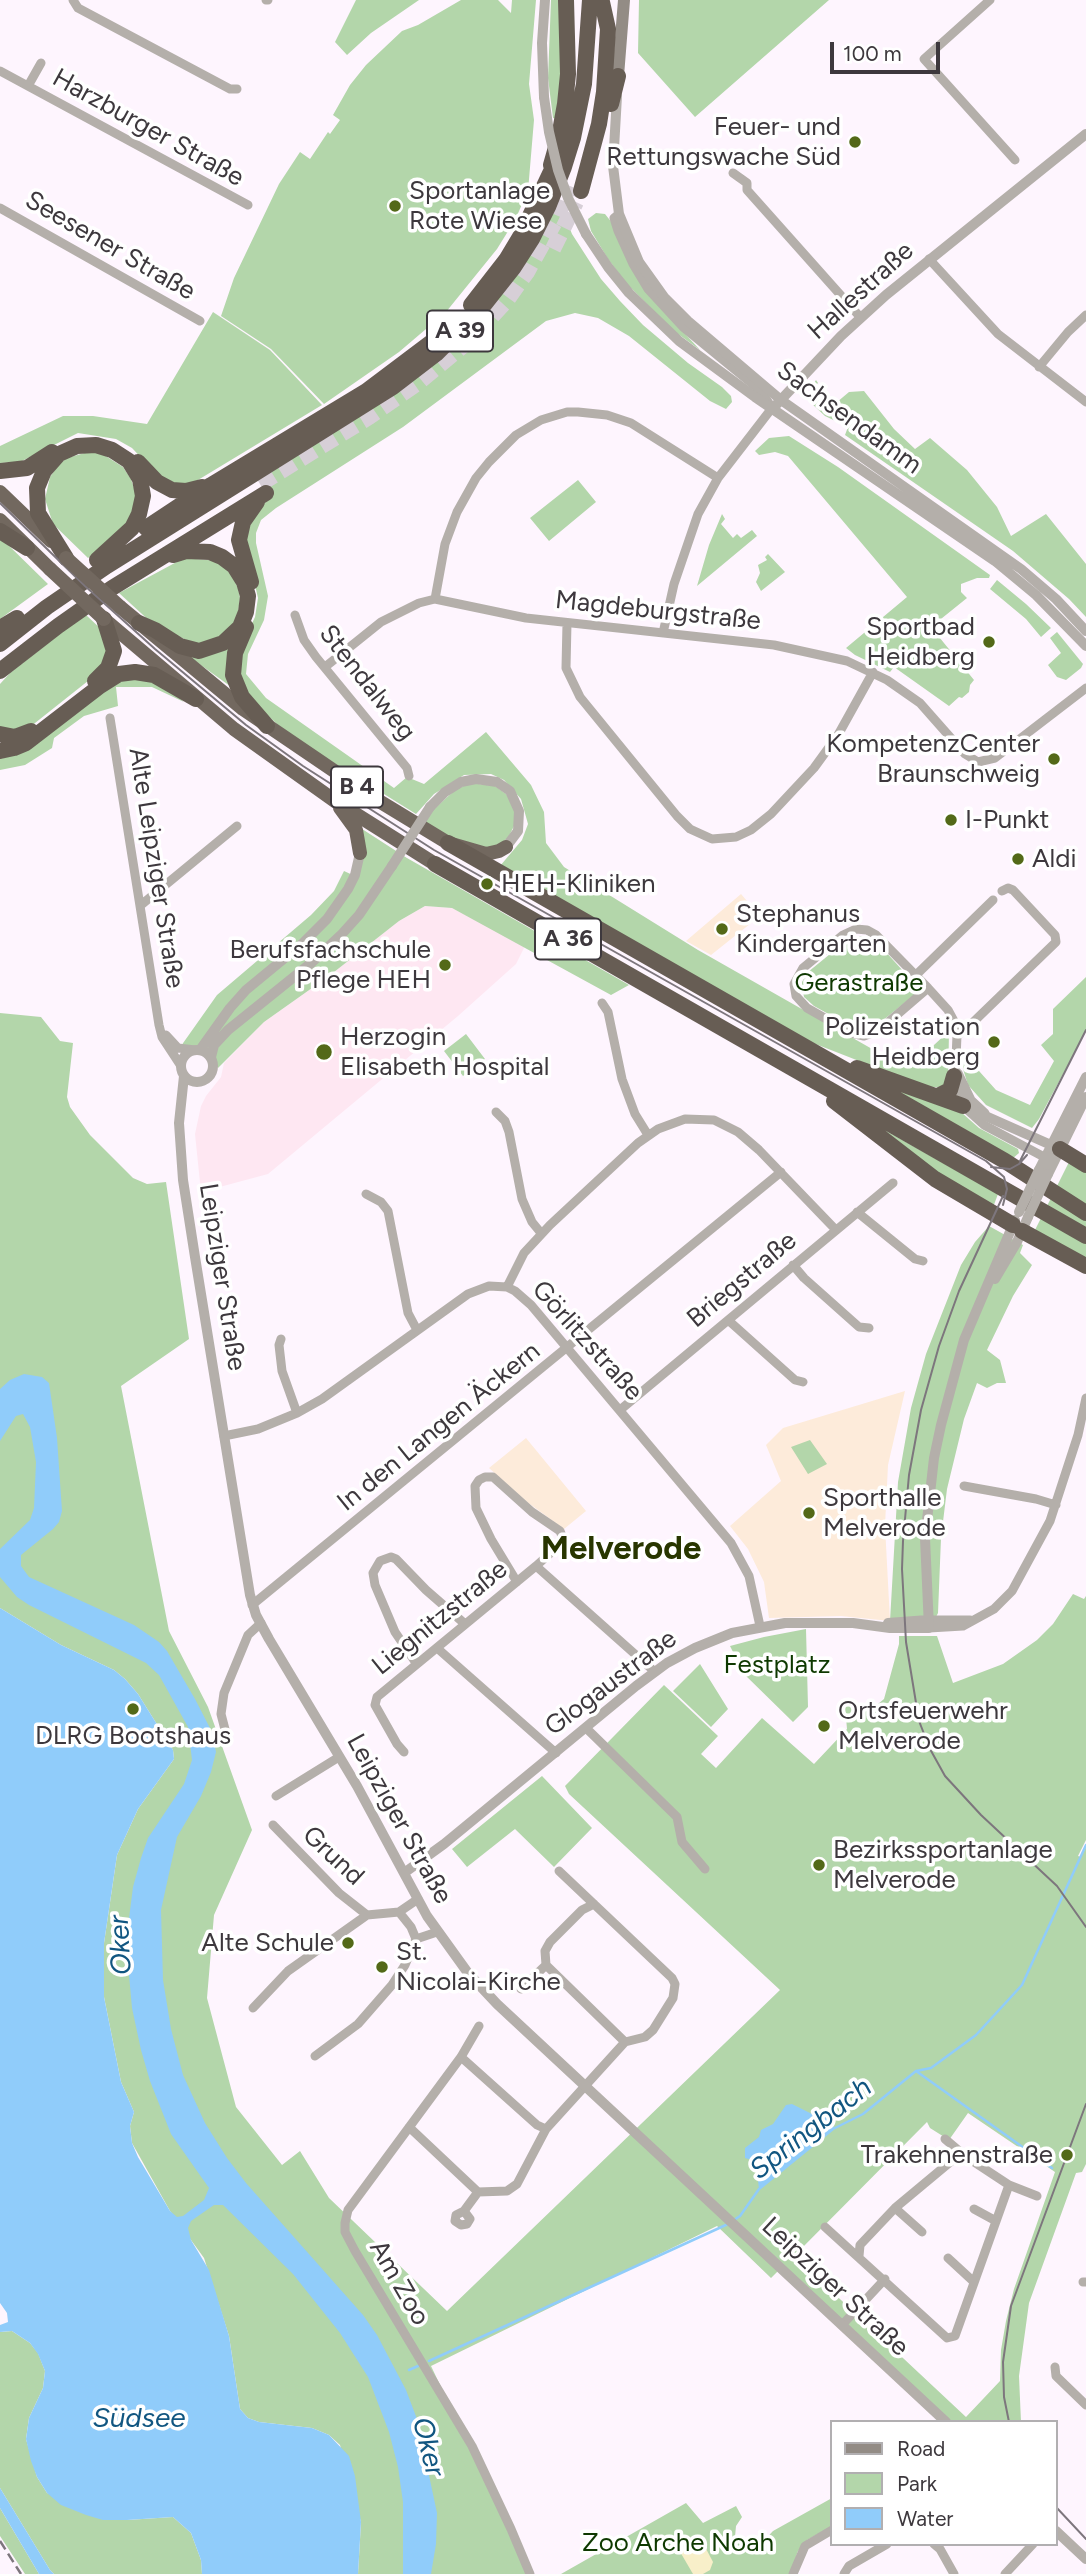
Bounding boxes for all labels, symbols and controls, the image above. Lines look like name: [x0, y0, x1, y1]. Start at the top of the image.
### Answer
scale bar: [834, 28, 944, 72]
text: 100 m: [843, 41, 902, 66]
street label: Harzburger Straße: [47, 62, 249, 194]
place label: Feuer- und Rettungswache Süd: [606, 111, 841, 172]
marker: Feuer- und Rettungswache Süd: [847, 134, 863, 150]
place label: Sportanlage Rote Wiese: [409, 175, 550, 236]
street label: Seesener Straße: [19, 185, 201, 307]
marker: Sportanlage Rote Wiese: [387, 198, 403, 214]
street label: Hallestraße: [802, 235, 920, 347]
road number: A 39: [427, 310, 493, 352]
street label: Sachsendamm: [771, 355, 927, 481]
street label: Magdeburgstraße: [554, 585, 762, 637]
place label: Sportbad Heidberg: [866, 611, 975, 672]
street label: Stendalweg: [312, 619, 422, 747]
marker: Sportbad Heidberg: [981, 634, 997, 650]
place label: KompetenzCenter Braunschweig: [826, 728, 1040, 790]
street label: Alte Leipziger Straße: [122, 746, 190, 990]
marker: KompetenzCenter Braunschweig: [1046, 751, 1062, 767]
road number: B 4: [331, 766, 383, 808]
place label: I-Punkt: [965, 804, 1049, 836]
marker: I-Punkt: [943, 812, 959, 828]
place label: Aldi: [1032, 843, 1077, 875]
marker: Aldi: [1010, 851, 1026, 867]
place label: HEH-Kliniken: [501, 868, 655, 900]
marker: HEH-Kliniken: [479, 876, 495, 892]
place label: Stephanus Kindergarten: [736, 898, 886, 960]
road number: A 36: [535, 918, 601, 959]
marker: Stephanus Kindergarten: [714, 921, 730, 937]
place label: Berufsfachschule Pflege HEH: [229, 934, 431, 996]
marker: Berufsfachschule Pflege HEH: [437, 957, 453, 973]
park label: Gerastraße: [795, 967, 923, 999]
place label: Polizeistation Heidberg: [825, 1011, 980, 1072]
place label: Herzogin Elisabeth Hospital: [340, 1021, 550, 1082]
marker: Polizeistation Heidberg: [986, 1034, 1002, 1050]
marker: Herzogin Elisabeth Hospital: [314, 1042, 334, 1062]
street label: Leipziger Straße: [192, 1181, 252, 1373]
street label: Briegstraße: [681, 1225, 803, 1335]
street label: Görlitzstraße: [525, 1275, 649, 1407]
street label: In den Langen Äckern: [331, 1336, 547, 1518]
place label: Sporthalle Melverode: [823, 1482, 946, 1544]
marker: Sporthalle Melverode: [801, 1505, 817, 1521]
district label: Melverode: [541, 1529, 701, 1569]
street label: Liegnitzstraße: [366, 1554, 514, 1682]
street label: Glogaustraße: [539, 1623, 683, 1743]
park label: Festplatz: [723, 1649, 831, 1681]
place label: Ortsfeuerwehr Melverode: [838, 1695, 1008, 1756]
marker: DLRG Bootshaus: [125, 1701, 141, 1717]
marker: Ortsfeuerwehr Melverode: [816, 1718, 832, 1734]
place label: DLRG Bootshaus: [35, 1720, 231, 1752]
street label: Leipziger Straße: [339, 1729, 459, 1909]
street label: Grund: [296, 1820, 370, 1892]
place label: Bezirkssportanlage Melverode: [833, 1834, 1053, 1896]
marker: Bezirkssportanlage Melverode: [811, 1857, 827, 1873]
water label: Oker: [103, 1914, 139, 1976]
place label: Alte Schule: [201, 1927, 334, 1959]
marker: Alte Schule: [340, 1935, 356, 1951]
place label: St. Nicolai-Kirche: [396, 1936, 561, 1997]
marker: St. Nicolai-Kirche: [374, 1959, 390, 1975]
water label: Springbach: [743, 2071, 879, 2187]
place label: Trakehnenstraße: [861, 2139, 1053, 2171]
marker: Trakehnenstraße: [1059, 2147, 1075, 2163]
street label: Leipziger Straße: [755, 2211, 915, 2363]
street label: Am Zoo: [362, 2235, 436, 2331]
water label: Südsee: [92, 2402, 186, 2436]
water label: Oker: [404, 2414, 452, 2480]
legend: [830, 2420, 1058, 2546]
text: Road: [897, 2436, 945, 2461]
text: Park: [897, 2471, 937, 2496]
text: Water: [897, 2506, 953, 2531]
park label: Zoo Arche Noah: [582, 2527, 774, 2559]

